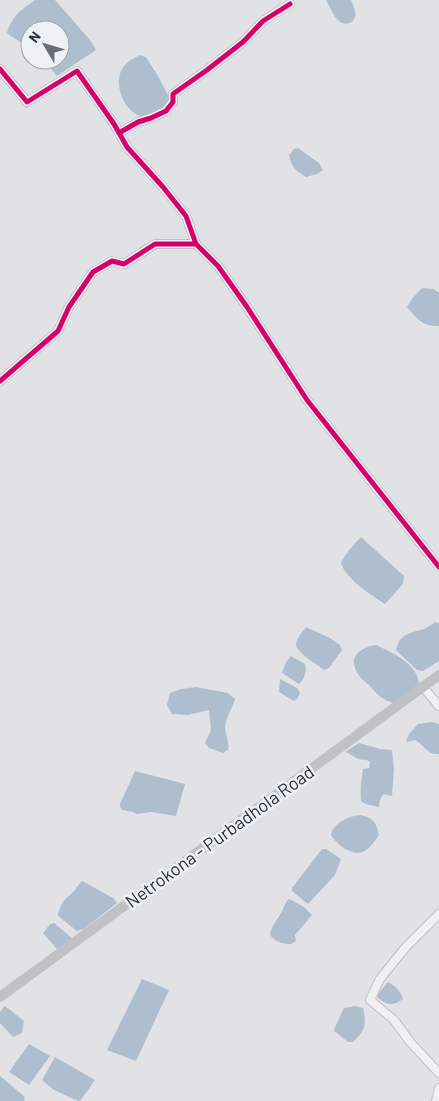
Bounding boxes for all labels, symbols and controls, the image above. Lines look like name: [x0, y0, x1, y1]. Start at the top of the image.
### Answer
north arrow: [20, 20, 70, 70]
text: N: [25, 28, 44, 46]
street label: Netrokona - Purbadhola Road: [121, 760, 318, 912]

